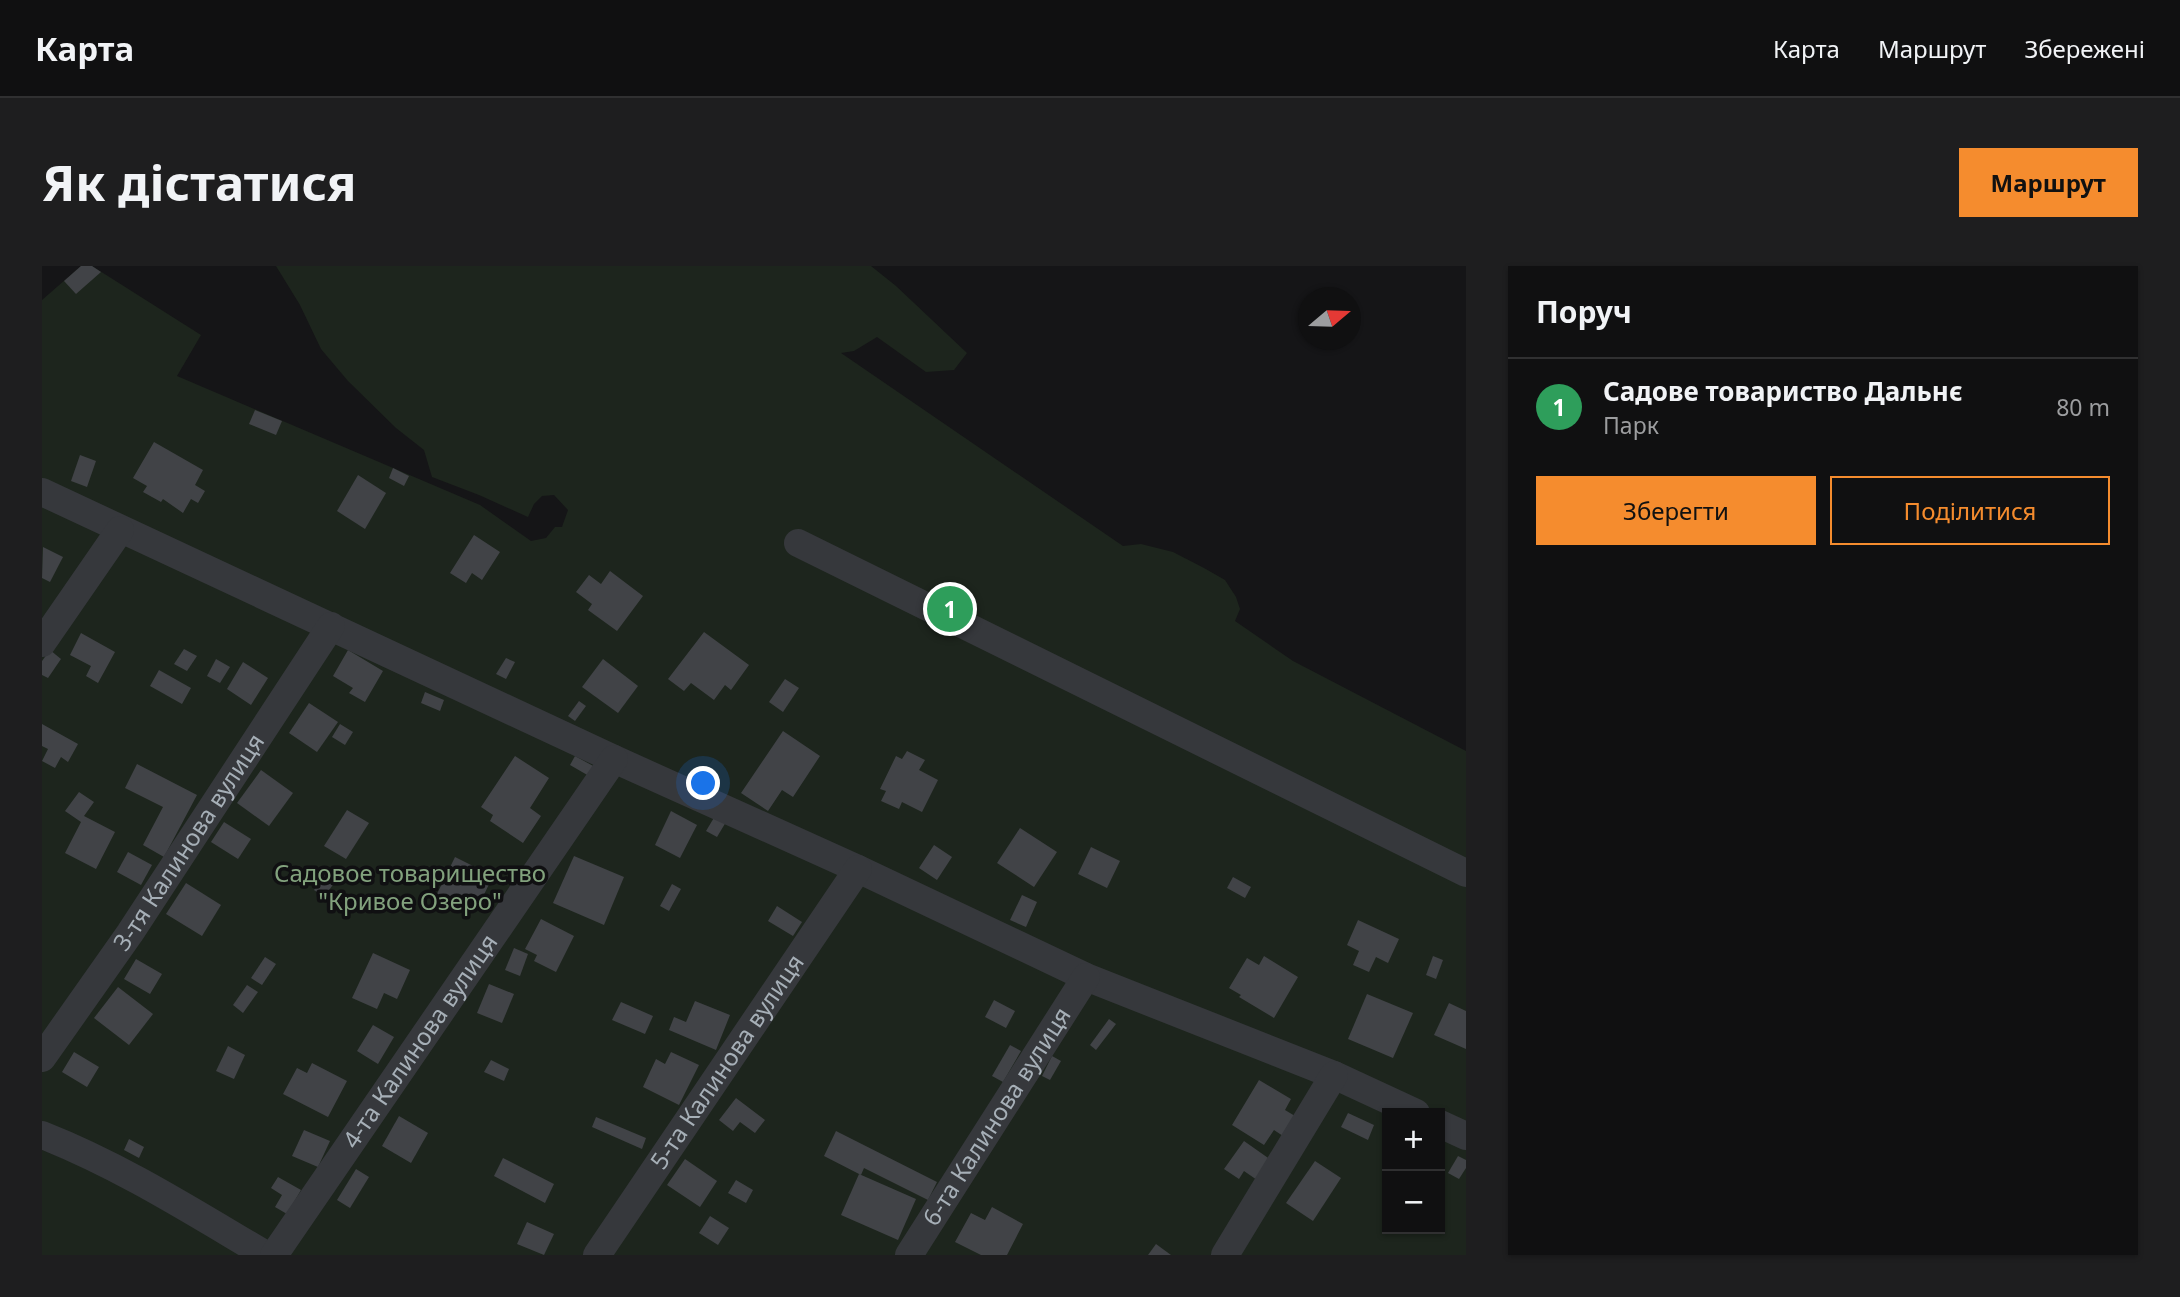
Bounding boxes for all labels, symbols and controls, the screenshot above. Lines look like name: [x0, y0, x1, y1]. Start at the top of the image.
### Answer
text: Карта: [35, 26, 134, 71]
text: Карта: [1773, 32, 1840, 65]
text: Маршрут: [1878, 32, 1986, 65]
text: Збережені: [2024, 32, 2145, 65]
button: Маршрут: [1959, 148, 2138, 217]
text: Як дістатися: [42, 149, 356, 215]
north arrow: [1298, 287, 1361, 350]
text: Поруч: [1536, 291, 1632, 332]
text: Садове товариство Дальнє: [1603, 373, 1963, 409]
text: 1: [1552, 391, 1566, 423]
text: 80 m: [2056, 391, 2110, 423]
text: Парк: [1603, 409, 1659, 441]
button: Зберегти: [1536, 476, 1816, 545]
button: Поділитися: [1830, 476, 2110, 545]
pin: 1: [927, 583, 973, 635]
street label: 3-тя Калинова вулиця: [105, 727, 271, 957]
your location: [686, 766, 720, 800]
park label: Садовое товарищество "Кривое Озеро": [274, 856, 546, 917]
street label: 4-та Калинова вулиця: [334, 927, 504, 1154]
street label: 5-та Калинова вулиця: [642, 947, 811, 1175]
street label: 6-та Калинова вулиця: [914, 1000, 1078, 1231]
map controls: [1382, 1108, 1445, 1234]
button: +: [1382, 1108, 1445, 1171]
button: −: [1382, 1171, 1445, 1234]

